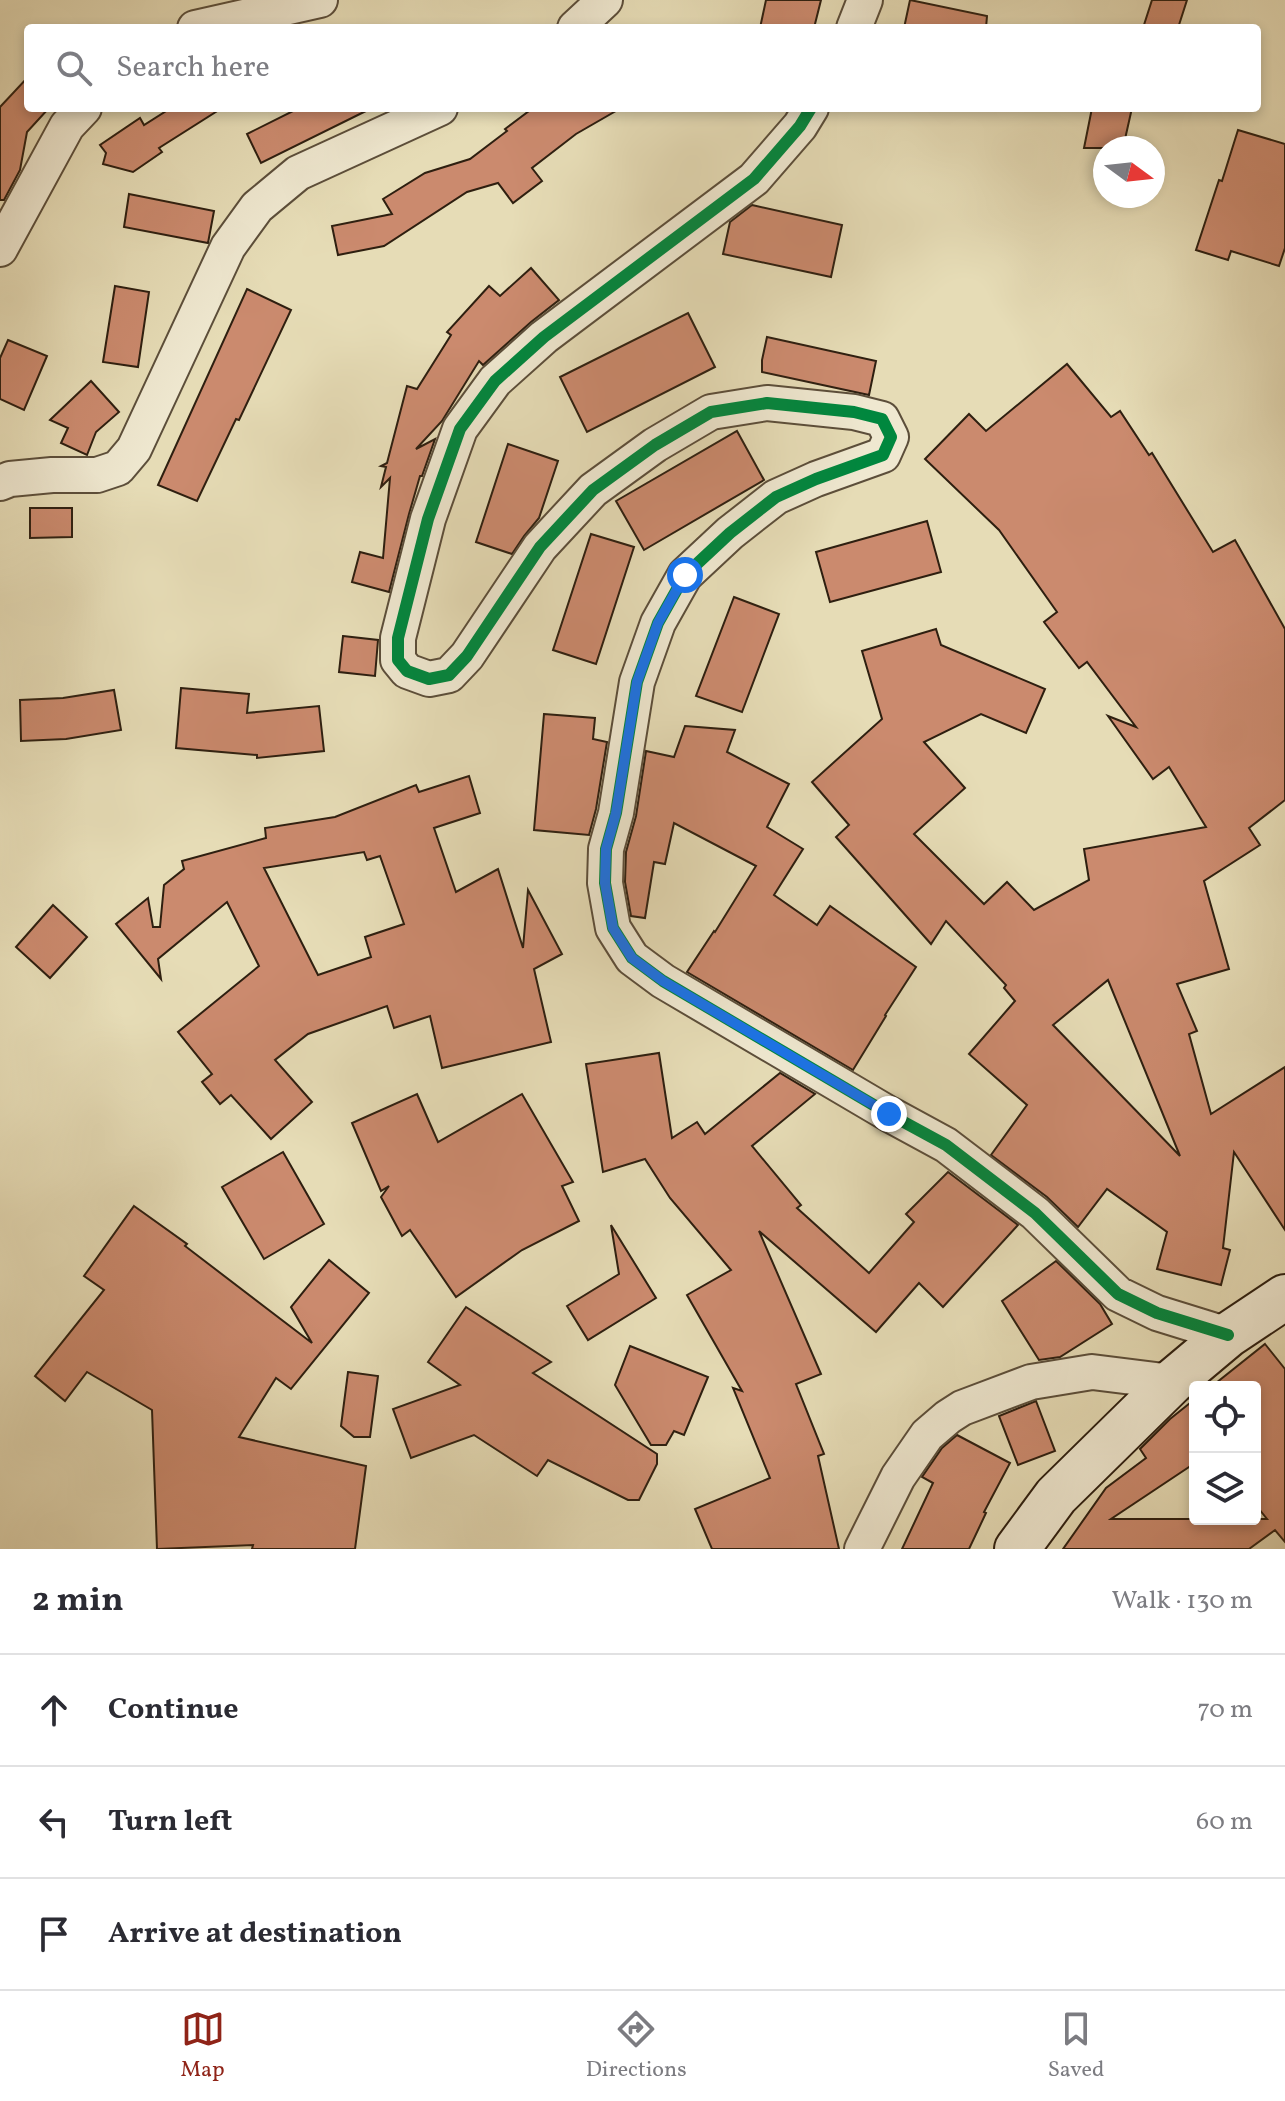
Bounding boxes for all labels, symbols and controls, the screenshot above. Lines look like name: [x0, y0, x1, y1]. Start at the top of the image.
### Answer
search box: [24, 24, 1261, 112]
icon: search: [52, 46, 96, 90]
text: Search here: [116, 47, 270, 89]
north arrow: [1093, 136, 1165, 208]
route start: [667, 557, 703, 593]
route end: [871, 1096, 907, 1132]
map controls: [1189, 1381, 1261, 1525]
button: locate: [1189, 1381, 1261, 1453]
button: layers: [1189, 1453, 1261, 1525]
text: 2 min: [32, 1578, 124, 1625]
text: Walk · 130 m: [1112, 1583, 1253, 1619]
icon: ahead: [32, 1688, 76, 1732]
text: Continue: [108, 1689, 239, 1731]
text: 70 m: [1198, 1692, 1253, 1728]
icon: left: [32, 1800, 76, 1844]
text: Turn left: [108, 1801, 232, 1843]
text: 60 m: [1196, 1804, 1253, 1840]
icon: arrive: [32, 1912, 76, 1956]
text: Arrive at destination: [108, 1913, 402, 1955]
tab: Map: [181, 2007, 225, 2086]
tab: Directions: [586, 2007, 687, 2086]
tab: Saved: [1048, 2007, 1104, 2086]

